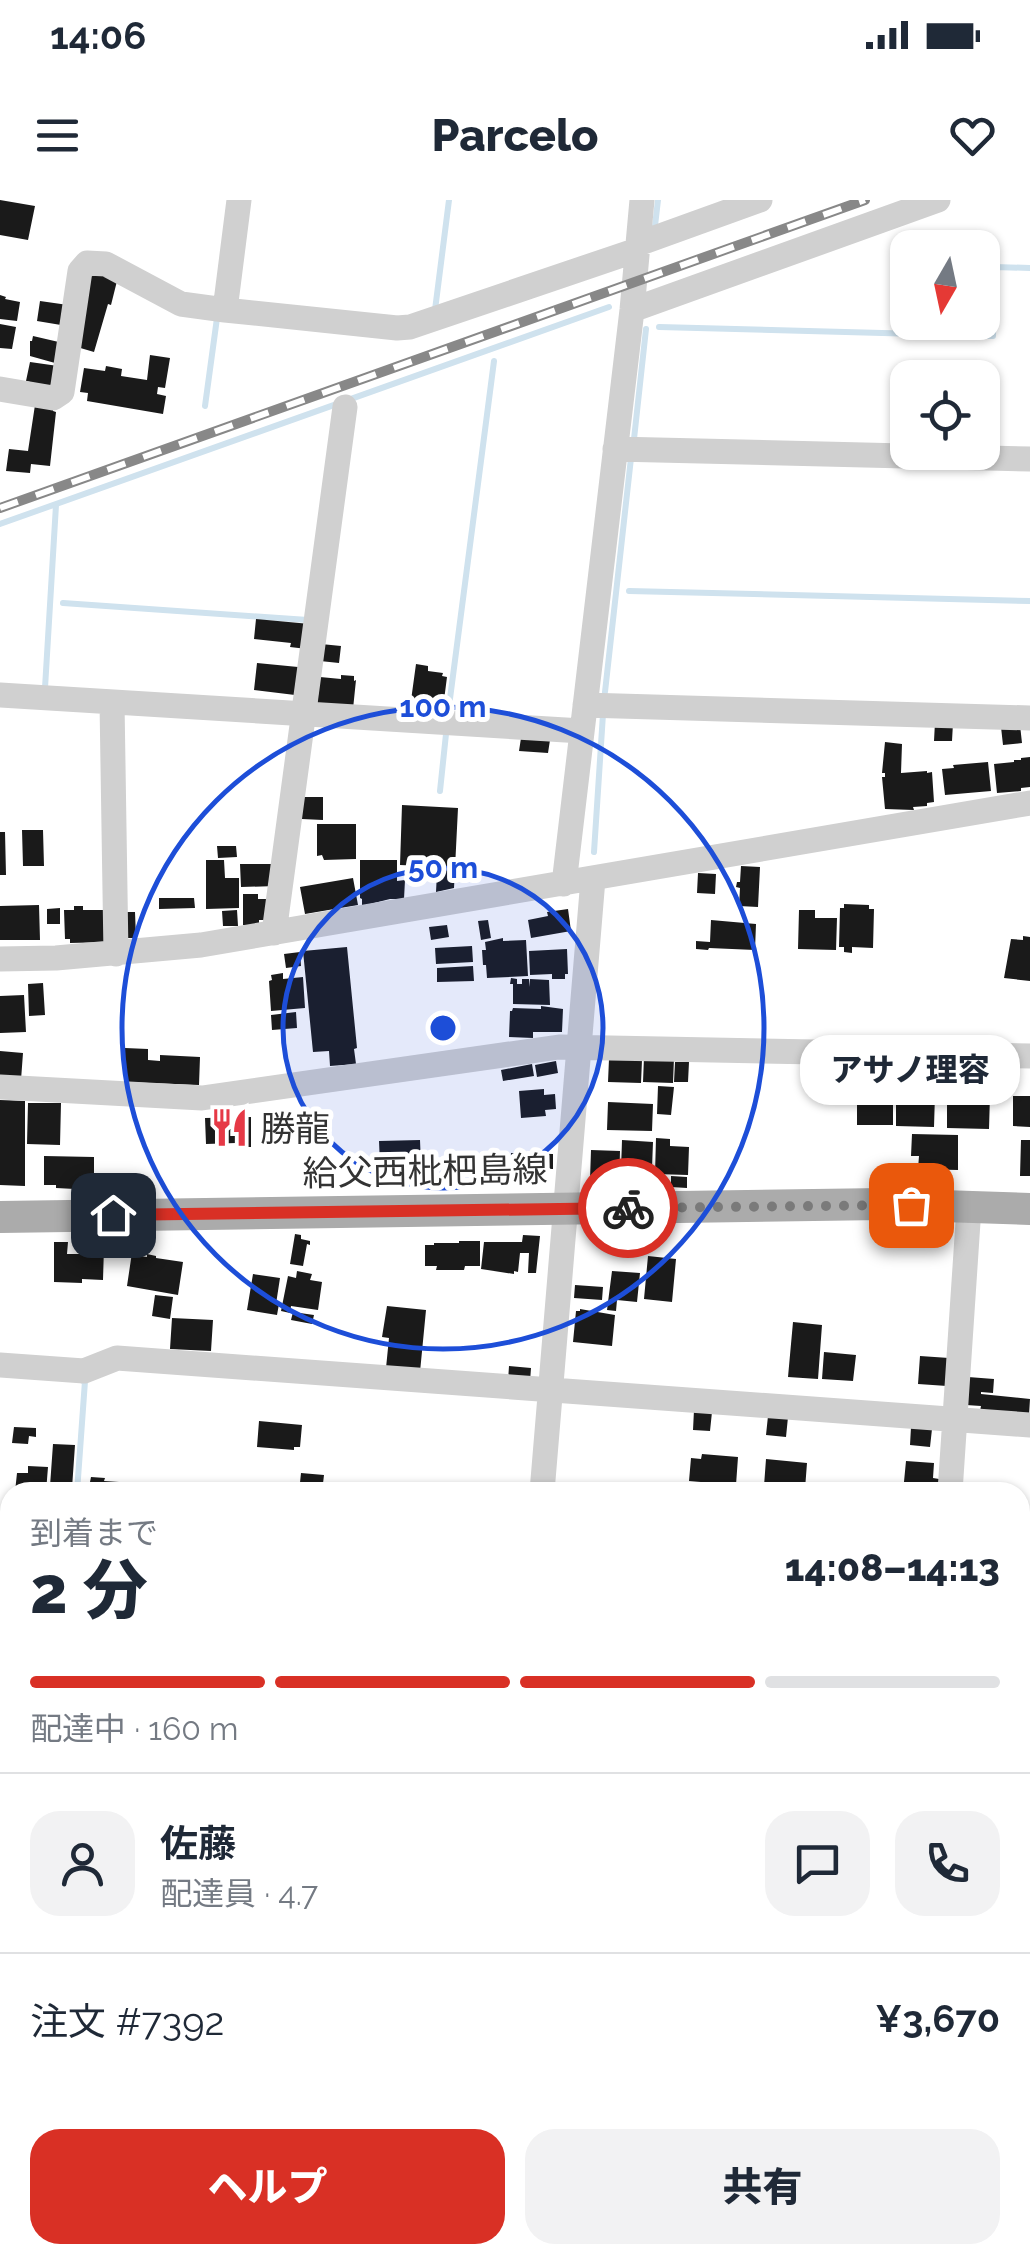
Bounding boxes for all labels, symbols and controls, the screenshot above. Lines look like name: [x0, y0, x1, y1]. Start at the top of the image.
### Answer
text: 14:06: [50, 13, 146, 58]
icon: menu: [30, 108, 85, 163]
icon: heart: [945, 108, 1000, 163]
text: Parcelo: [431, 109, 599, 162]
north arrow: [890, 230, 1000, 340]
map controls: [890, 230, 1000, 470]
button: locate: [890, 360, 1000, 470]
text: 100 m: [400, 689, 486, 724]
text: 50 m: [408, 850, 478, 885]
centre of rings: [425, 1010, 461, 1046]
callout: アサノ理容: [801, 1035, 1021, 1105]
text: アサノ理容: [830, 1051, 990, 1088]
restaurant icon: 勝龍: [209, 1107, 251, 1149]
place label: 勝龍: [260, 1108, 330, 1149]
street label: 給父西枇杷島線: [302, 1148, 548, 1194]
courier: [578, 1158, 678, 1258]
pin: [869, 1163, 954, 1248]
pin: [71, 1173, 156, 1258]
icon: bag: [884, 1178, 939, 1233]
icon: bike: [601, 1181, 656, 1236]
icon: home: [86, 1188, 141, 1243]
text: 到着まで: [30, 1514, 158, 1551]
text: 14:08–14:13: [785, 1545, 1000, 1590]
text: 2 分: [30, 1552, 148, 1628]
text: 配達中 · 160 m: [30, 1710, 239, 1747]
button: person: [30, 1811, 135, 1916]
button: chat: [765, 1811, 870, 1916]
button: phone: [895, 1811, 1000, 1916]
text: 佐藤: [160, 1821, 236, 1866]
text: 配達員 · 4.7: [160, 1875, 318, 1912]
text: ¥3,670: [875, 1996, 1000, 2041]
text: 注文 #7392: [30, 1999, 224, 2044]
button: ヘルプ: [30, 2129, 505, 2244]
button: 共有: [525, 2129, 1000, 2244]

